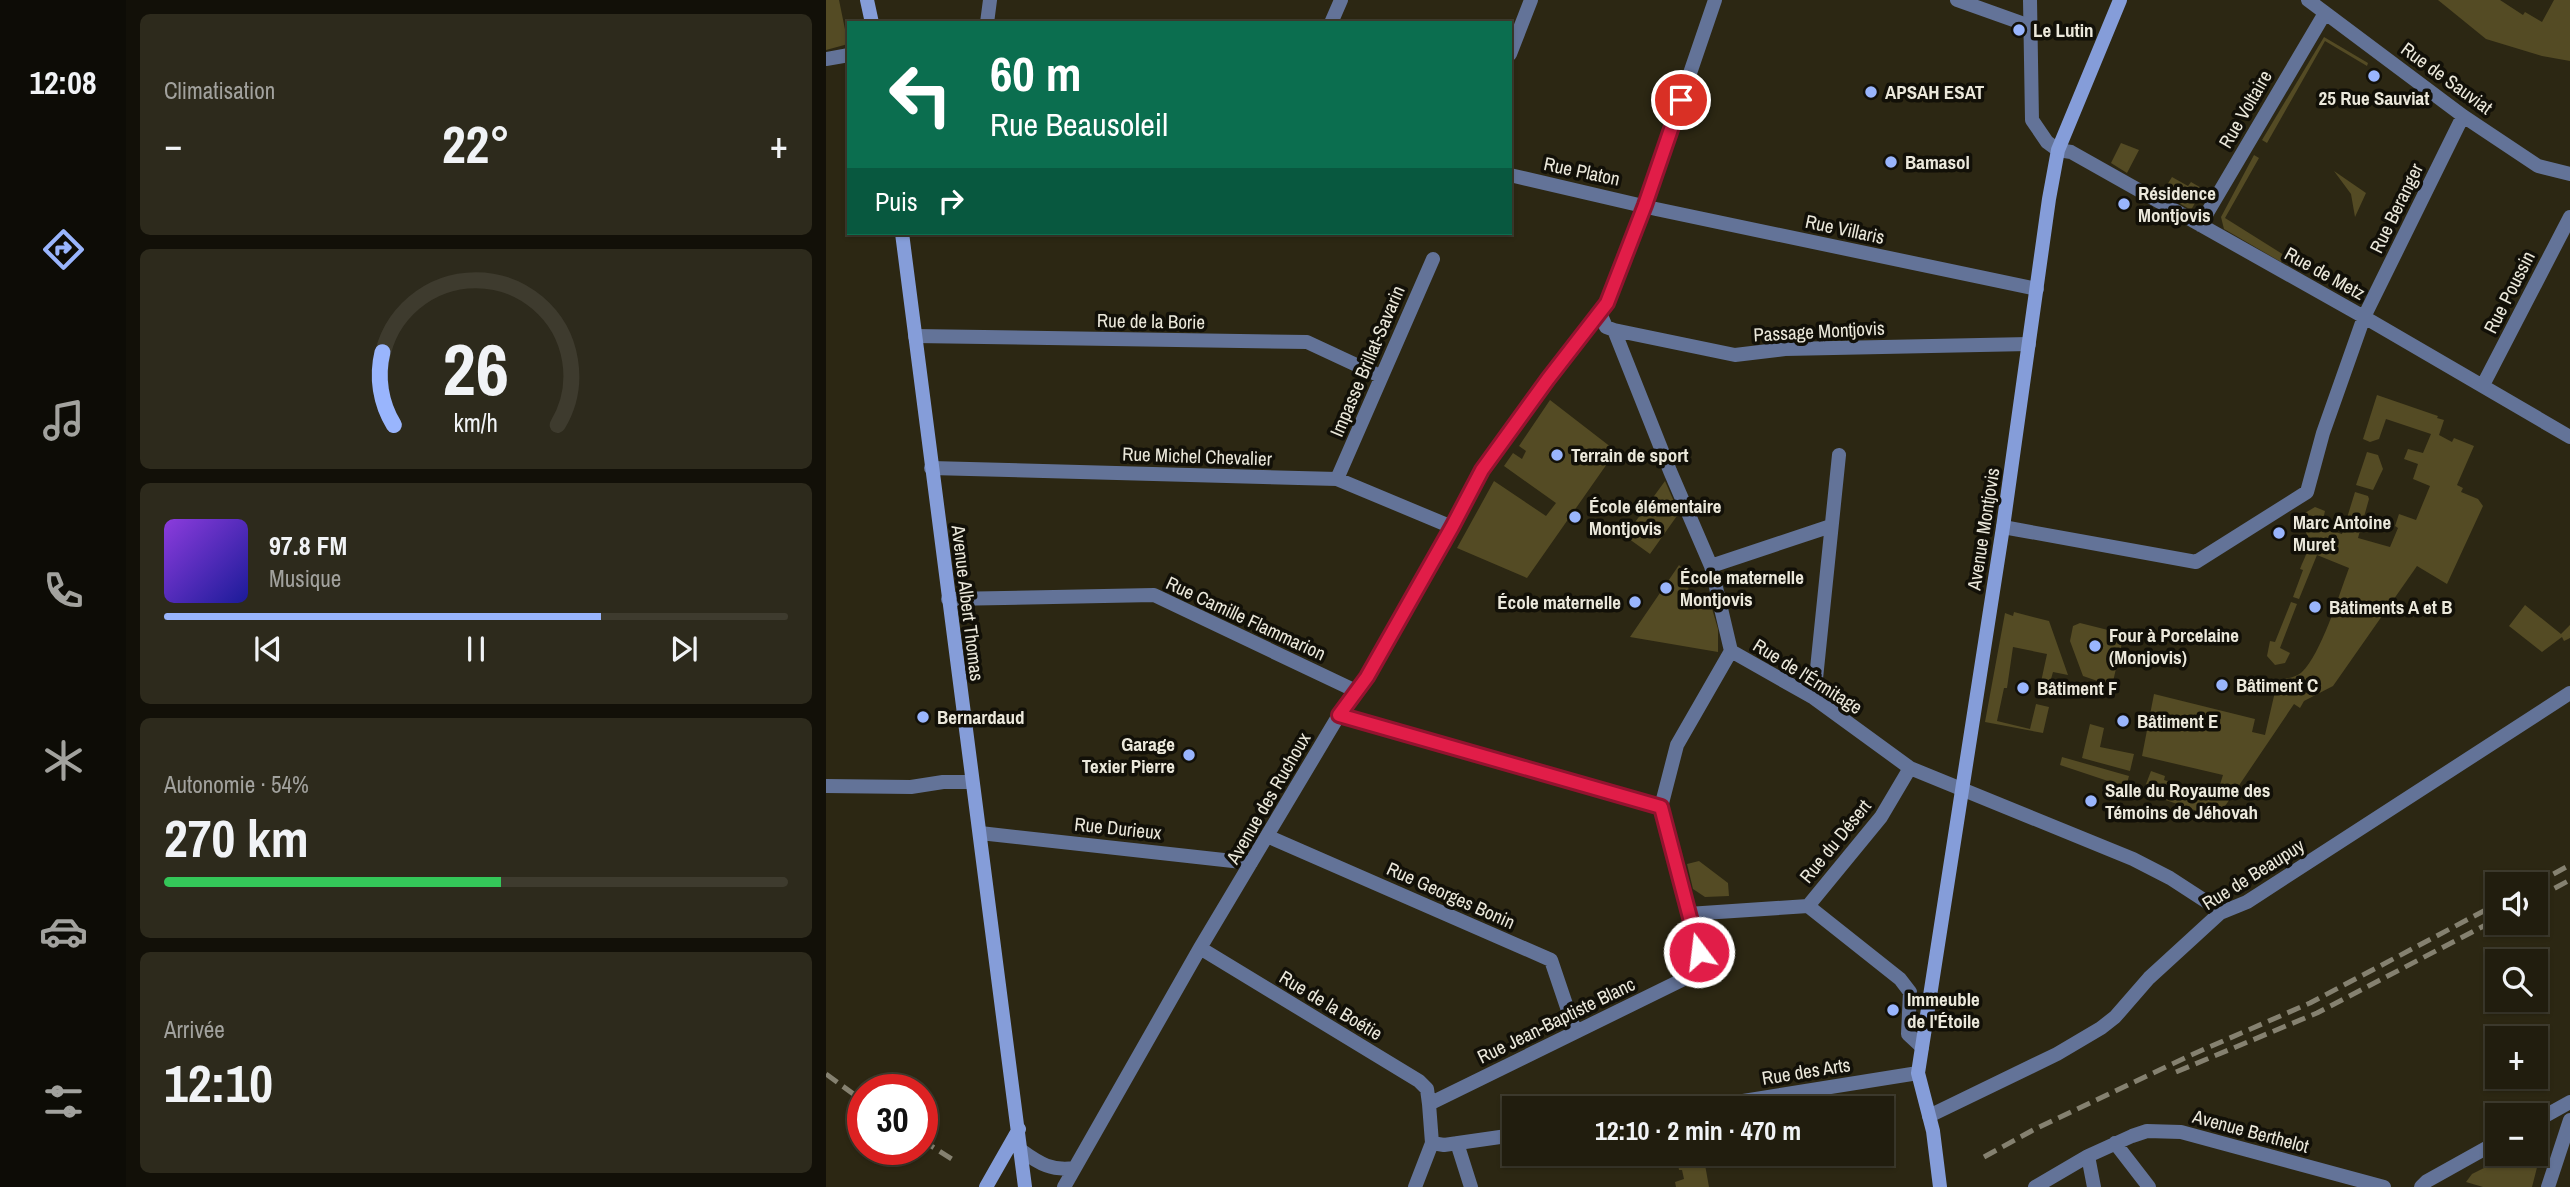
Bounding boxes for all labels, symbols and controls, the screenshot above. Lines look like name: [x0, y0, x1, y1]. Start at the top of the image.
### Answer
place label: Le Lutin: [2033, 17, 2094, 43]
marker: Le Lutin: [2011, 22, 2027, 38]
street label: Rue de Sauviat: [2396, 36, 2499, 120]
text: 60 m: [990, 40, 1082, 106]
icon: left: [875, 49, 966, 140]
text: 12:08: [29, 61, 97, 104]
street label: Rue Voltaire: [2212, 65, 2278, 153]
marker: 25 Rue Sauviat: [2366, 68, 2382, 84]
pin: [1651, 70, 1711, 130]
text: Climatisation: [164, 75, 275, 106]
place label: APSAH ESAT: [1885, 79, 1985, 105]
icon: arrive: [1662, 81, 1700, 119]
marker: APSAH ESAT: [1863, 84, 1879, 100]
place label: 25 Rue Sauviat: [2319, 85, 2429, 111]
text: Rue Beausoleil: [990, 103, 1168, 146]
text: 22°: [442, 109, 510, 179]
text: −: [164, 119, 182, 170]
text: +: [770, 119, 788, 170]
place label: Bamasol: [1905, 149, 1970, 175]
street label: Rue Platon: [1542, 150, 1622, 192]
marker: Bamasol: [1883, 154, 1899, 170]
street label: Rue Beranger: [2363, 158, 2429, 257]
place label: Résidence Montjovis: [2138, 180, 2216, 228]
icon: right: [932, 182, 970, 220]
text: Puis: [875, 184, 918, 219]
marker: Résidence Montjovis: [2116, 196, 2132, 212]
street label: Rue Villaris: [1803, 208, 1887, 250]
icon: directions: [39, 225, 88, 274]
street label: Rue de Metz: [2280, 240, 2370, 306]
street label: Rue Poussin: [2477, 246, 2541, 338]
street label: Impasse Brillat-Savarin: [1323, 281, 1411, 441]
street label: Rue de la Borie: [1097, 307, 1205, 335]
street label: Passage Montjovis: [1753, 315, 1886, 347]
text: 26: [443, 320, 509, 418]
icon: music: [39, 396, 88, 445]
text: km/h: [454, 406, 498, 440]
street label: Rue Michel Chevalier: [1122, 440, 1273, 472]
place label: Terrain de sport: [1571, 442, 1688, 468]
marker: Terrain de sport: [1549, 447, 1565, 463]
street label: Avenue Montjovis: [1960, 466, 2006, 593]
place label: École élémentaire Montjovis: [1589, 493, 1722, 541]
marker: École élémentaire Montjovis: [1567, 509, 1583, 525]
place label: Marc Antoine Muret: [2293, 509, 2391, 557]
street label: Avenue Albert Thomas: [945, 522, 991, 683]
marker: Marc Antoine Muret: [2271, 525, 2287, 541]
text: 97.8 FM: [269, 528, 347, 563]
text: Musique: [269, 563, 341, 594]
place label: École maternelle Montjovis: [1680, 564, 1804, 612]
icon: phone: [39, 566, 88, 615]
street label: Rue Camille Flammarion: [1162, 570, 1330, 666]
marker: École maternelle Montjovis: [1658, 580, 1674, 596]
place label: École maternelle: [1497, 589, 1621, 615]
marker: École maternelle: [1627, 594, 1643, 610]
place label: Bâtiments A et B: [2329, 594, 2453, 620]
marker: Bâtiments A et B: [2307, 599, 2323, 615]
place label: Four à Porcelaine (Monjovis): [2109, 622, 2239, 670]
icon: previous: [249, 630, 287, 668]
icon: pause: [457, 630, 495, 668]
icon: next: [665, 630, 703, 668]
street label: Rue de l'Érmitage: [1748, 632, 1868, 720]
marker: Four à Porcelaine (Monjovis): [2087, 638, 2103, 654]
place label: Bâtiment C: [2236, 672, 2318, 698]
place label: Bâtiment F: [2037, 675, 2118, 701]
marker: Bâtiment C: [2214, 677, 2230, 693]
marker: Bâtiment F: [2015, 680, 2031, 696]
place label: Bernardaud: [937, 704, 1024, 730]
place label: Bâtiment E: [2137, 708, 2218, 734]
marker: Bernardaud: [915, 709, 931, 725]
marker: Bâtiment E: [2115, 713, 2131, 729]
street label: Avenue des Ruchoux: [1219, 727, 1316, 869]
place label: Garage Texier Pierre: [1082, 731, 1175, 779]
icon: climate: [39, 736, 88, 785]
marker: Garage Texier Pierre: [1181, 747, 1197, 763]
text: Autonomie · 54%: [164, 769, 309, 800]
place label: Salle du Royaume des Témoins de Jéhovah: [2105, 777, 2270, 825]
street label: Rue du Désert: [1793, 793, 1877, 888]
marker: Salle du Royaume des Témoins de Jéhovah: [2083, 793, 2099, 809]
text: 270 km: [164, 803, 309, 873]
street label: Rue Durieux: [1073, 810, 1163, 846]
street label: Rue de Beaupuy: [2197, 832, 2309, 916]
street label: Rue Georges Bonin: [1383, 855, 1519, 935]
map controls: [2485, 872, 2548, 1166]
button: sound: [2485, 872, 2548, 935]
icon: car: [39, 907, 88, 956]
position arrow: [1662, 915, 1736, 989]
button: search: [2485, 949, 2548, 1012]
street label: Rue de la Boétie: [1275, 964, 1387, 1046]
street label: Rue Jean-Baptiste Blanc: [1473, 970, 1639, 1069]
place label: Immeuble de l'Étoile: [1907, 986, 1980, 1034]
marker: Immeuble de l'Étoile: [1885, 1002, 1901, 1018]
text: Arrivée: [164, 1014, 225, 1045]
button: +: [2485, 1026, 2548, 1089]
text: 12:10: [164, 1048, 273, 1118]
street label: Rue des Arts: [1760, 1051, 1852, 1091]
speed limit sign: 30: [847, 1074, 938, 1165]
icon: filters: [39, 1077, 88, 1126]
street label: Avenue Berthelot: [2189, 1103, 2313, 1159]
button: −: [2485, 1103, 2548, 1166]
text: 12:10 · 2 min · 470 m: [1595, 1113, 1801, 1148]

